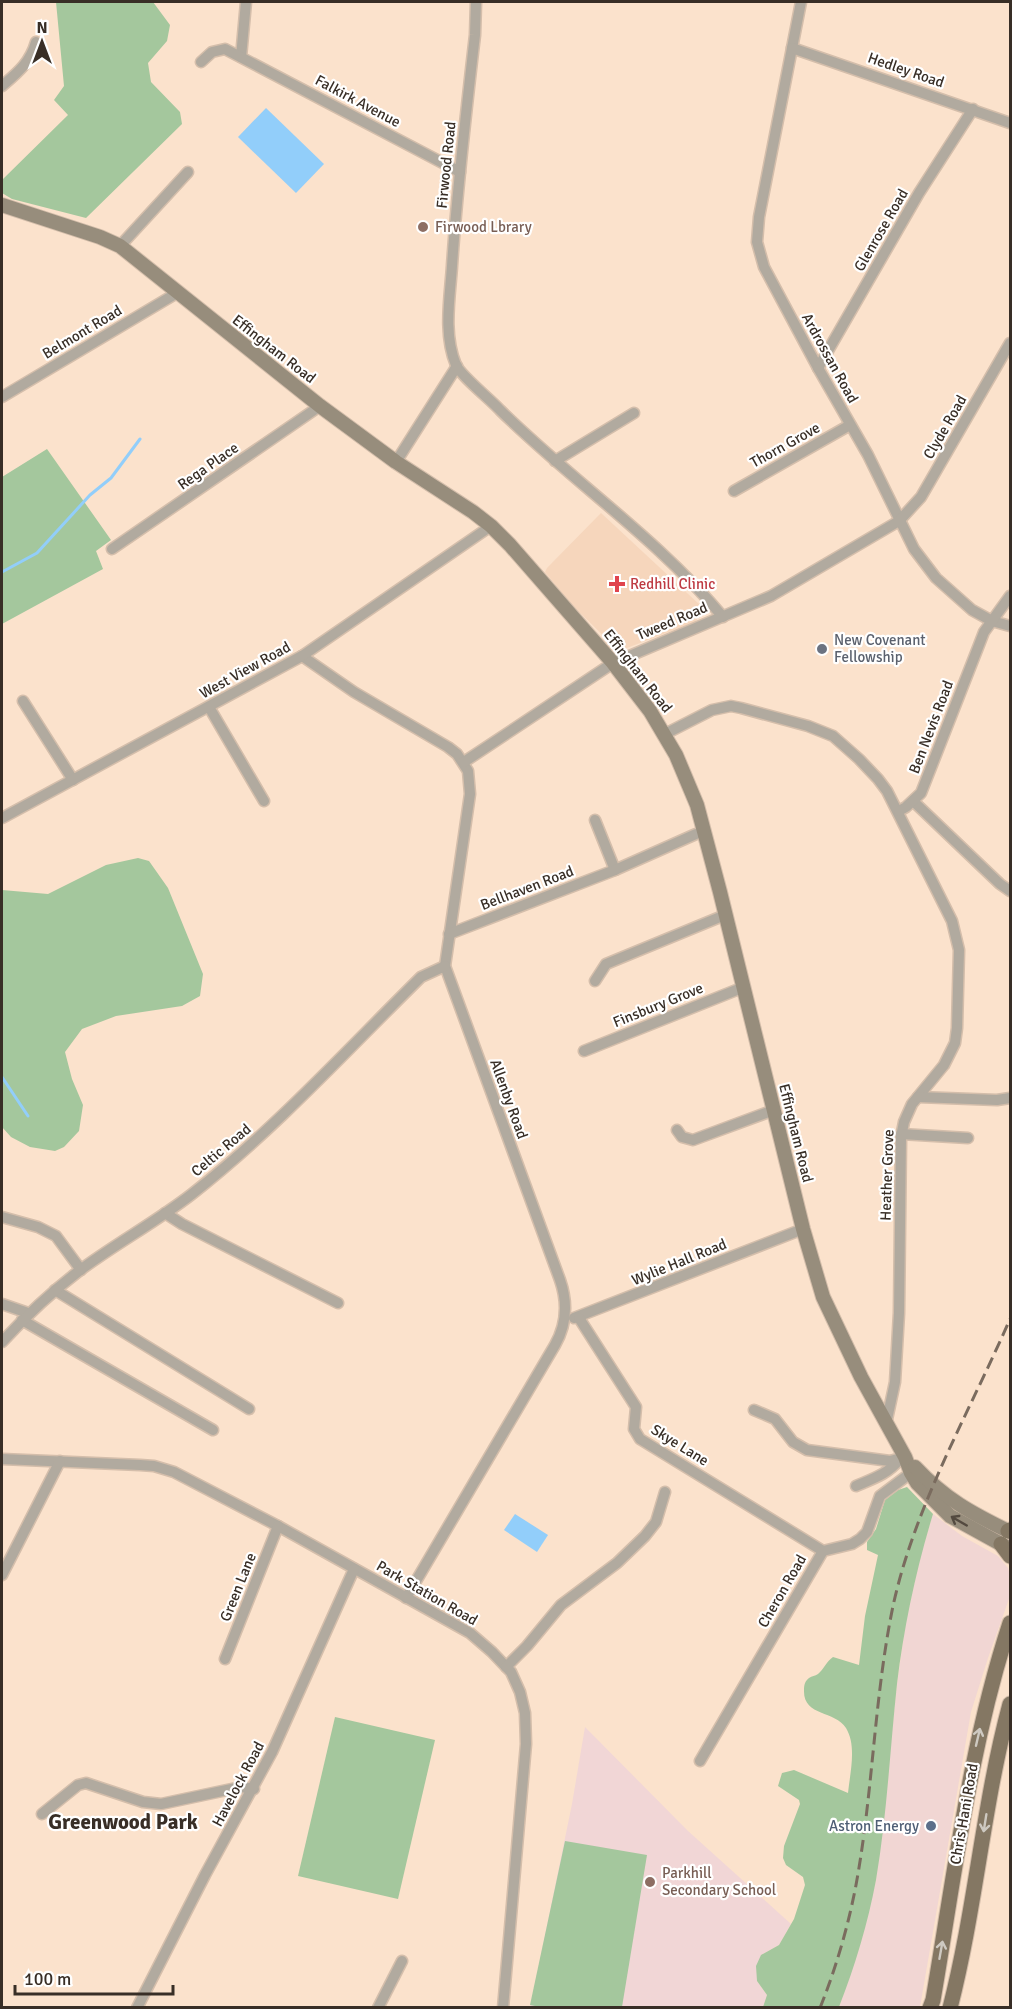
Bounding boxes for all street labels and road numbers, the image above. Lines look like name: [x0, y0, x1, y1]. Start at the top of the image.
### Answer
street label: Hedley Road: [865, 49, 947, 91]
street label: Falkirk Avenue: [312, 71, 404, 131]
street label: Firwood Road: [432, 121, 460, 209]
street label: Glenrose Road: [850, 186, 912, 274]
street label: Belmont Road: [39, 301, 125, 363]
street label: Ardrossan Road: [798, 310, 862, 406]
street label: Effingham Road: [229, 311, 319, 387]
street label: Clyde Road: [919, 392, 971, 462]
street label: Thorn Grove: [747, 418, 823, 472]
street label: Rega Place: [174, 439, 242, 493]
street label: Tweed Road: [634, 598, 710, 644]
street label: Effingham Road: [600, 626, 676, 716]
street label: West View Road: [196, 638, 294, 702]
street label: Ben Nevis Road: [905, 678, 957, 776]
street label: Bellhaven Road: [478, 862, 576, 914]
street label: Finsbury Grove: [610, 979, 706, 1031]
street label: Allenby Road: [486, 1057, 532, 1141]
street label: Effingham Road: [775, 1082, 817, 1184]
street label: Celtic Road: [187, 1120, 255, 1180]
street label: Heather Grove: [876, 1129, 898, 1221]
street label: Wylie Hall Road: [629, 1235, 729, 1289]
street label: Skye Lane: [648, 1420, 712, 1470]
street label: Green Lane: [216, 1550, 260, 1624]
street label: Cheron Road: [754, 1551, 810, 1631]
street label: Park Station Road: [373, 1557, 481, 1629]
street label: Havelock Road: [208, 1738, 268, 1830]
street label: Chris Hani Road: [946, 1762, 982, 1866]

